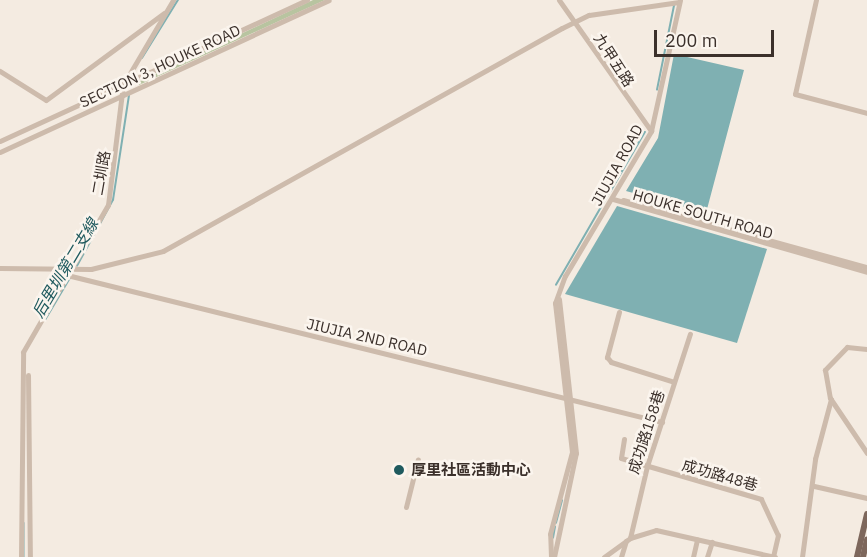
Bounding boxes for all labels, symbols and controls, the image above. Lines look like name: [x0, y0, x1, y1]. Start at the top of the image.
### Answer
scale bar: [657, 18, 777, 56]
street label: SECTION 3, HOUKE ROAD: [77, 21, 243, 111]
text: 200 m: [665, 29, 717, 52]
street label: 九甲五路: [590, 30, 638, 90]
street label: JIUJIA ROAD: [587, 121, 647, 209]
street label: 二圳路: [88, 149, 114, 197]
street label: HOUKE SOUTH ROAD: [631, 185, 775, 243]
water label: 后里圳第二支線: [28, 215, 102, 321]
street label: JIUJIA 2ND ROAD: [305, 314, 429, 360]
street label: 成功路158巷: [624, 388, 668, 476]
street label: 成功路48巷: [680, 456, 760, 494]
place label: 厚里社區活動中心: [411, 461, 531, 479]
marker: 厚里社區活動中心: [392, 463, 406, 477]

